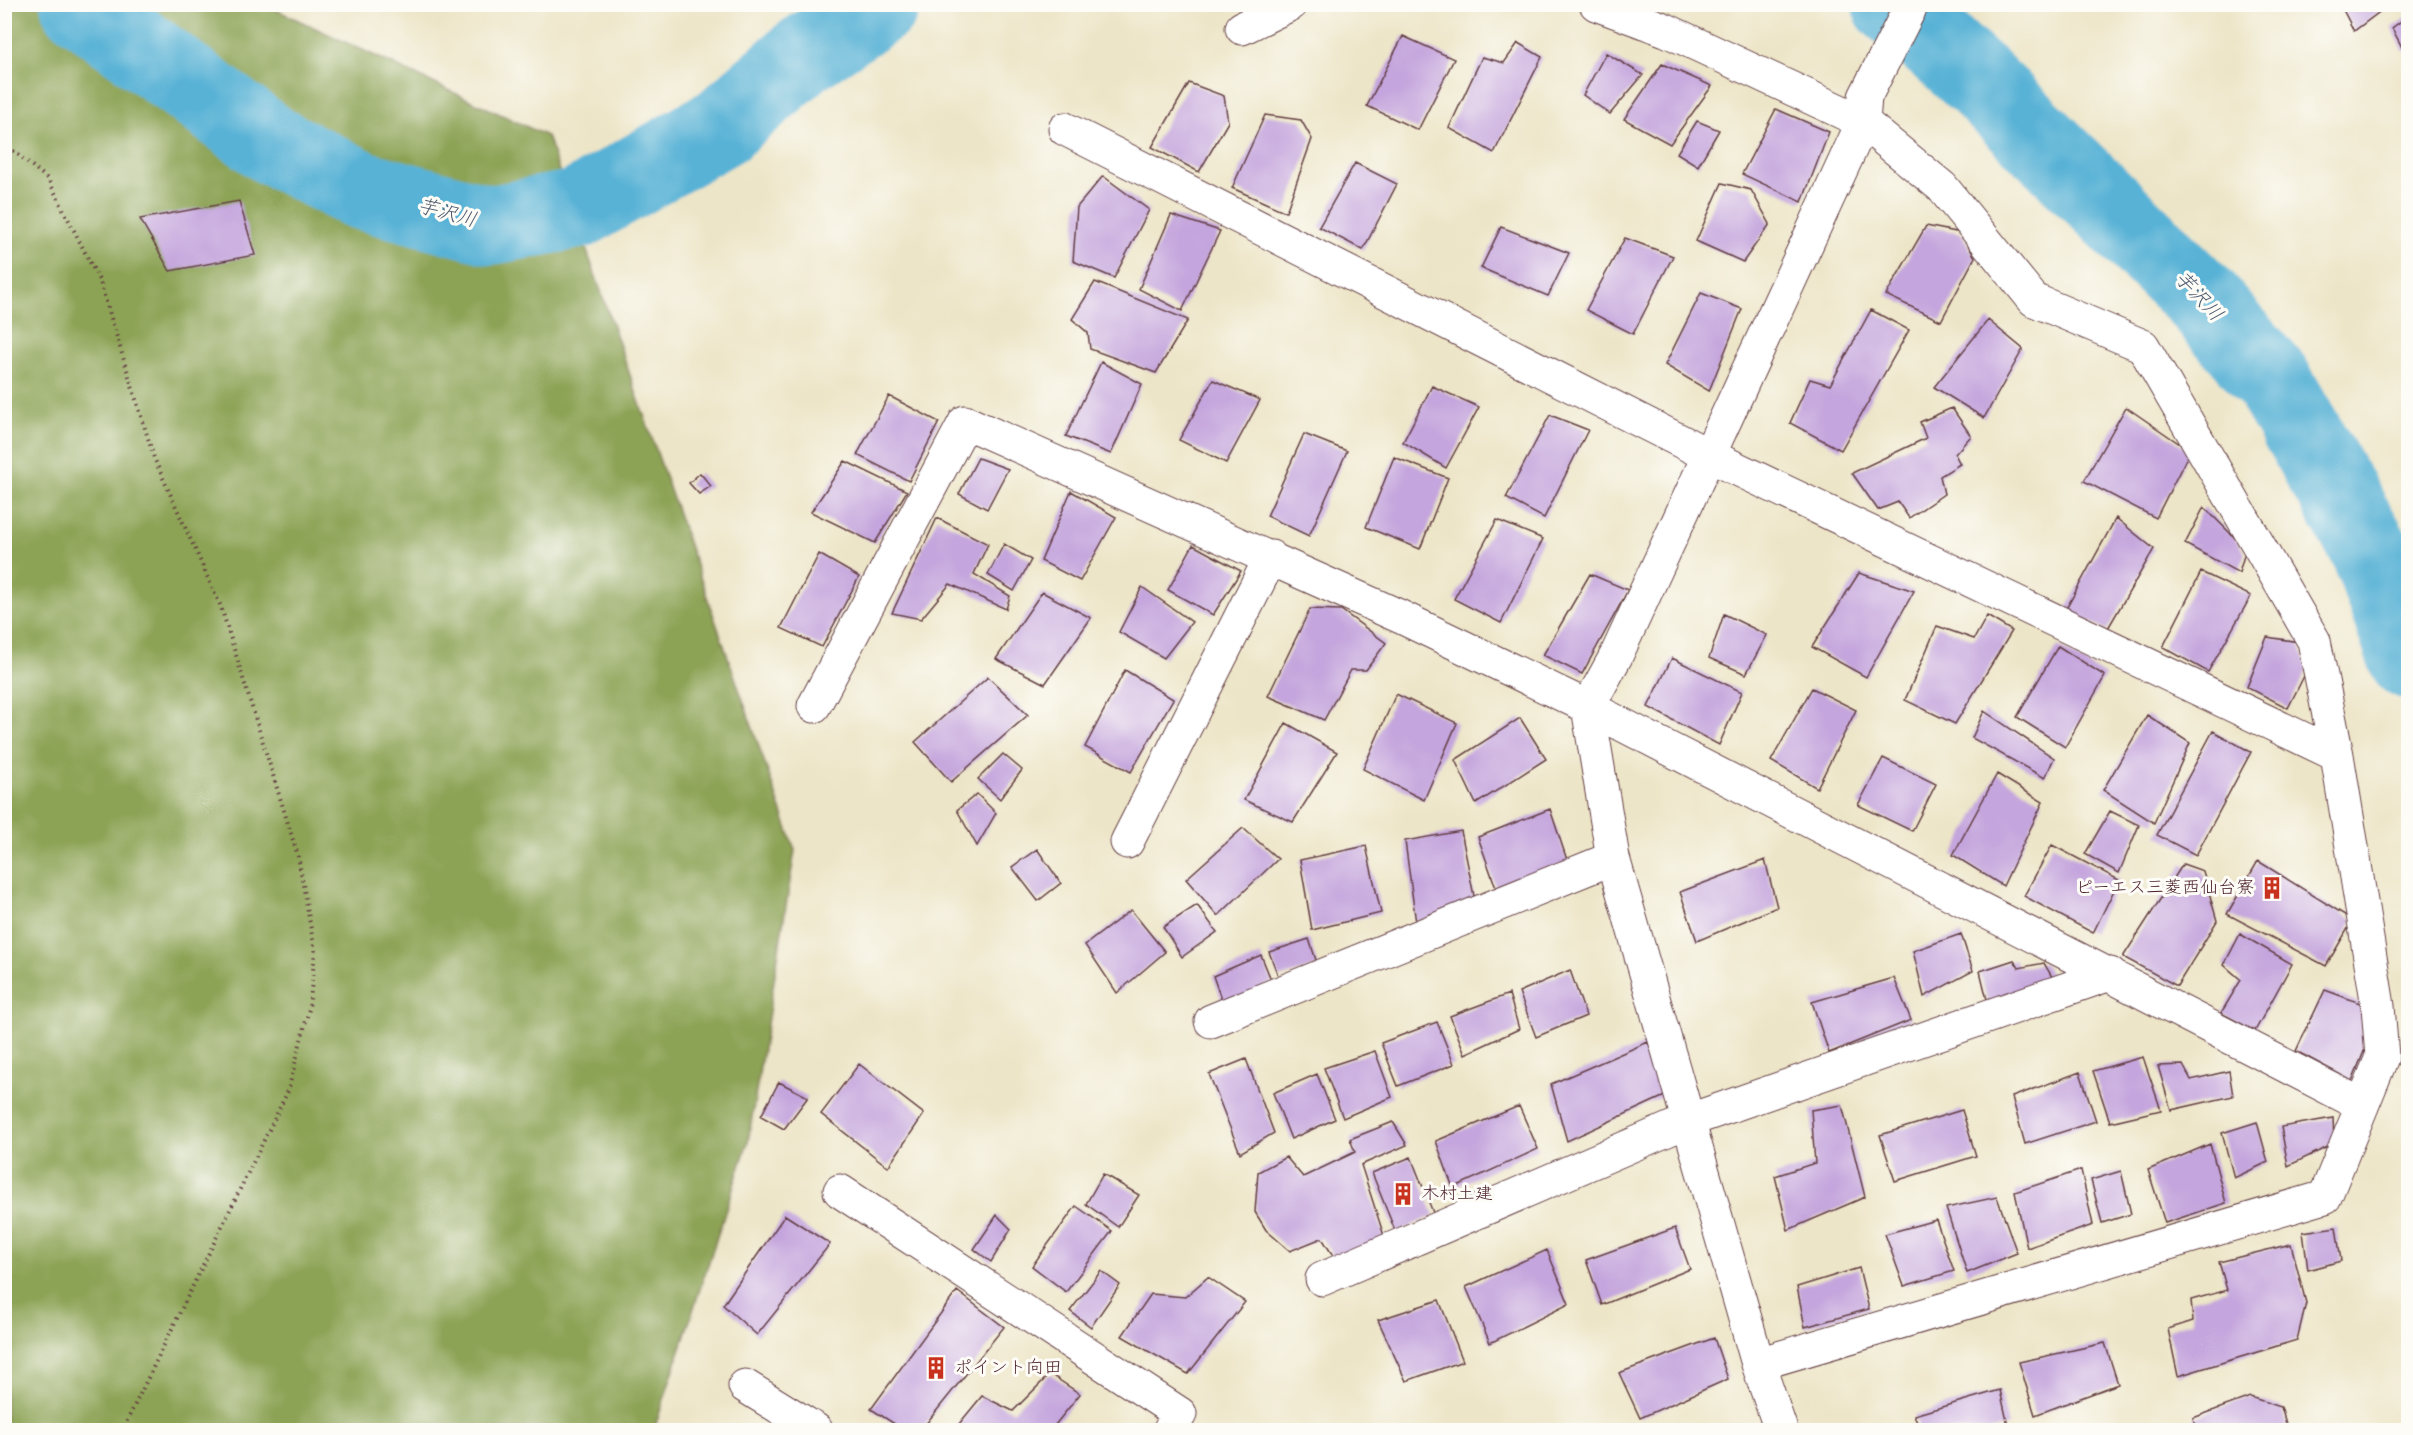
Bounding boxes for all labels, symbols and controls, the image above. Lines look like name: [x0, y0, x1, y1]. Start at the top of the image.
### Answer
water label: 芋沢川: [414, 191, 480, 237]
water label: 芋沢川: [2166, 264, 2230, 330]
place label: ピーエス三菱西仙台寮: [2075, 874, 2254, 903]
building icon: ピーエス三菱西仙台寮: [2259, 875, 2285, 901]
place label: 木村土建: [1421, 1180, 1493, 1209]
building icon: 木村土建: [1390, 1181, 1416, 1207]
place label: ポイント向田: [954, 1354, 1062, 1383]
building icon: ポイント向田: [923, 1355, 949, 1381]

